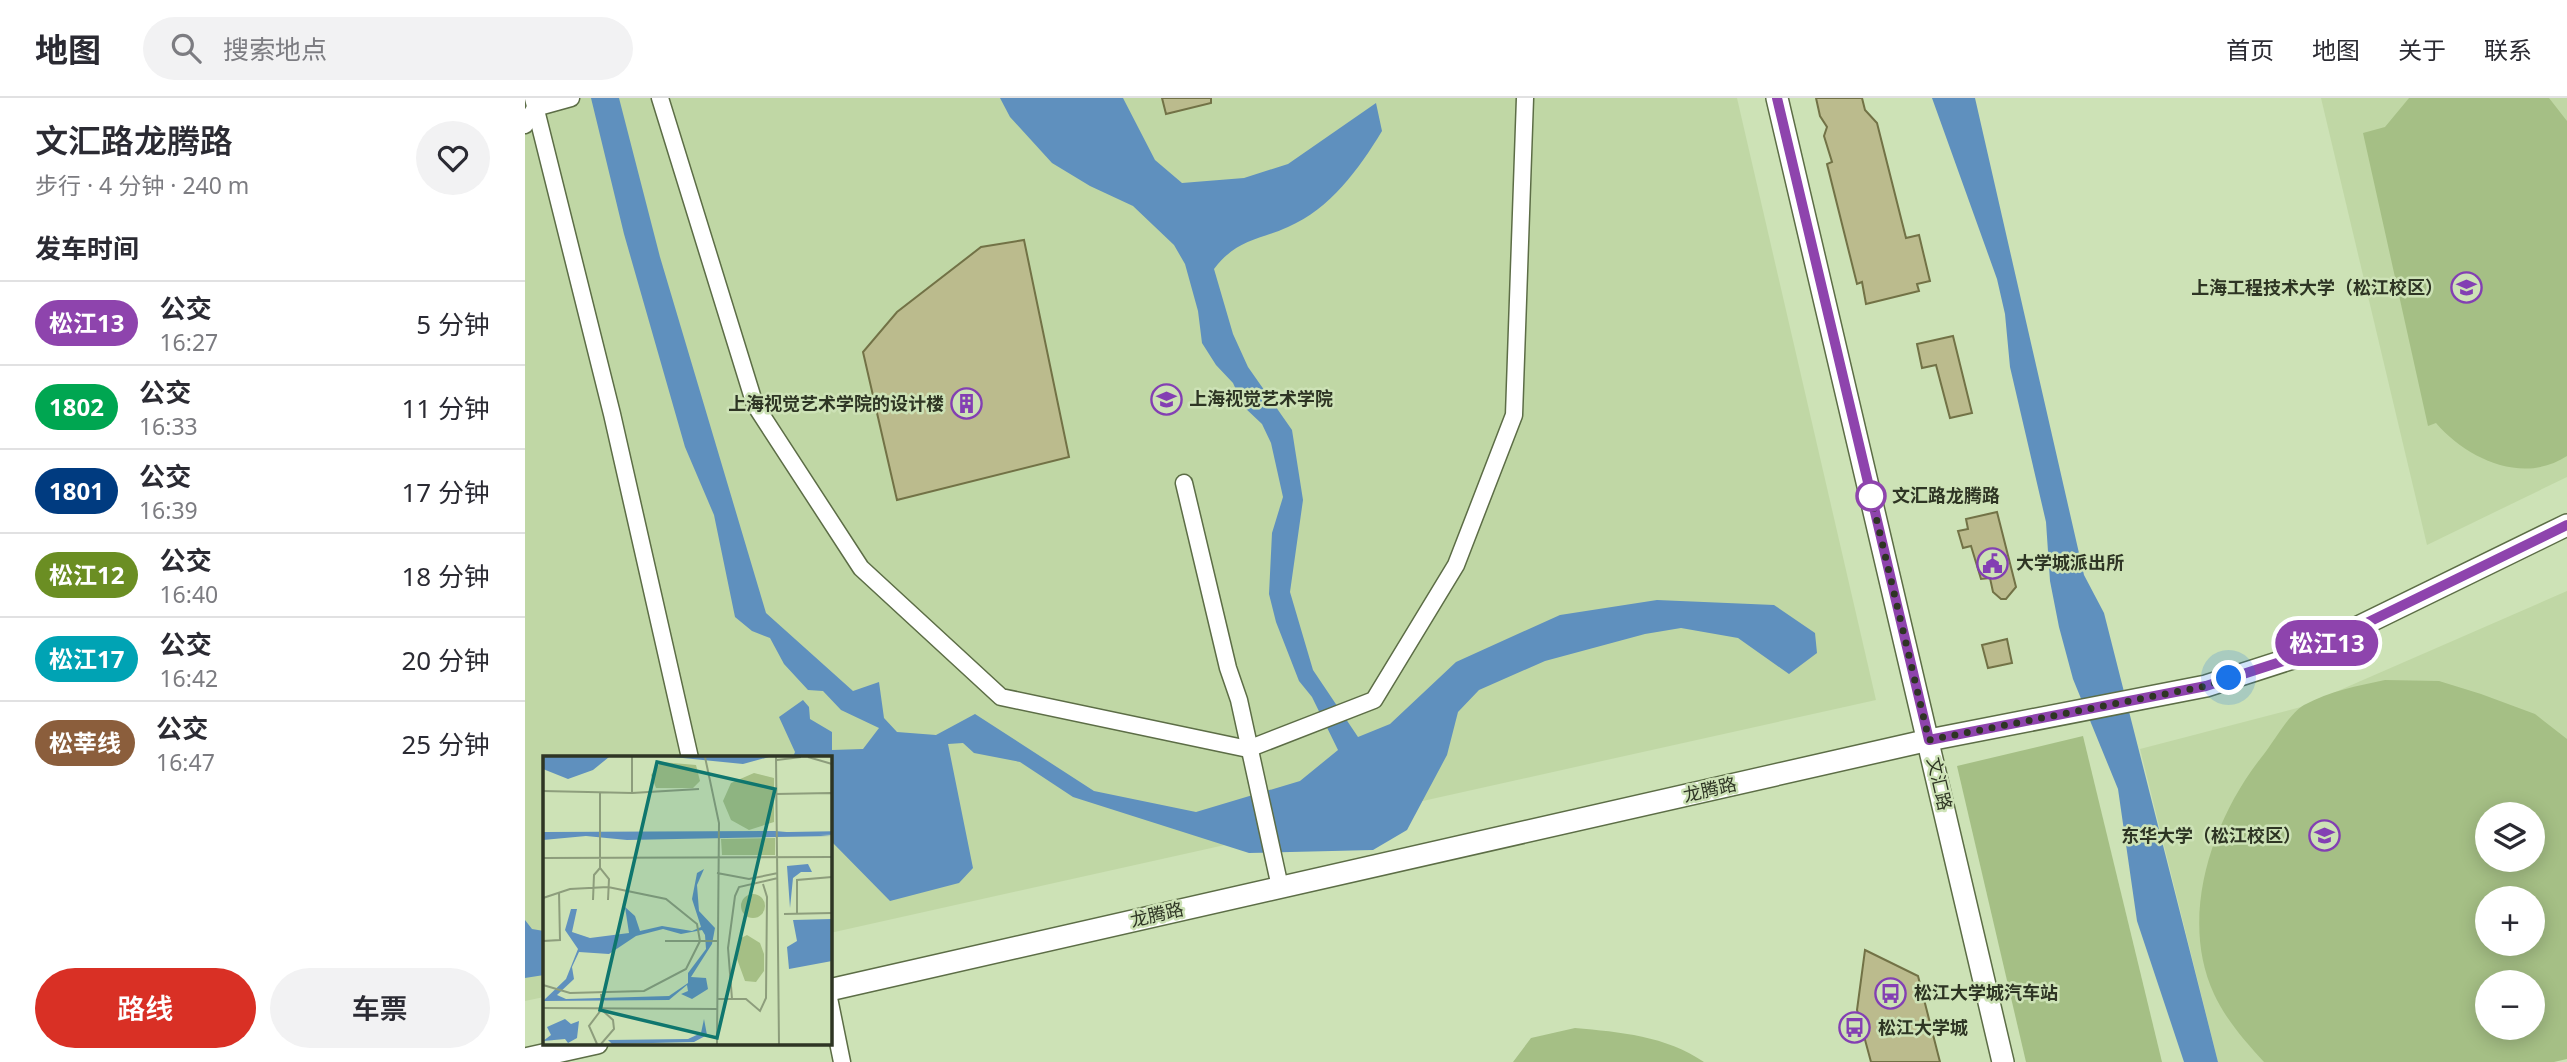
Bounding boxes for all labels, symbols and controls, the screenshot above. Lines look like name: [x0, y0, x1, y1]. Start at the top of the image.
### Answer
search box: [143, 17, 633, 80]
text: 地图: [35, 27, 101, 72]
icon: search: [167, 29, 205, 67]
text: 搜索地点: [223, 31, 327, 67]
text: 首页: [2226, 33, 2274, 66]
text: 地图: [2312, 33, 2360, 66]
text: 关于: [2398, 33, 2446, 66]
text: 联系: [2484, 33, 2532, 66]
text: 文汇路龙腾路: [35, 118, 233, 163]
button: heart: [416, 121, 490, 195]
text: 步行 · 4 分钟 · 240 m: [35, 169, 249, 201]
text: 发车时间: [35, 230, 139, 266]
school or university icon: 上海工程技术大学（松江校区）: [2449, 271, 2483, 305]
place label: 上海工程技术大学（松江校区）: [2191, 275, 2443, 299]
text: 公交: [159, 290, 211, 326]
text: 松江13: [49, 306, 124, 339]
text: 5 分钟: [416, 306, 490, 342]
text: 16:27: [159, 326, 218, 358]
text: 公交: [139, 374, 191, 410]
school or university icon: 上海视觉艺术学院: [1149, 382, 1183, 416]
place label: 上海视觉艺术学院: [1189, 386, 1333, 410]
building icon: 上海视觉艺术学院的设计楼: [950, 387, 984, 421]
text: 1802: [49, 390, 104, 423]
text: 11 分钟: [401, 390, 490, 426]
place label: 上海视觉艺术学院的设计楼: [728, 391, 944, 415]
text: 16:33: [139, 410, 198, 442]
text: 公交: [139, 458, 191, 494]
text: 1801: [49, 474, 104, 507]
text: 17 分钟: [401, 474, 490, 510]
marker: 文汇路龙腾路: [1856, 481, 1886, 511]
place label: 文汇路龙腾路: [1892, 483, 2000, 507]
text: 16:39: [139, 494, 198, 526]
text: 公交: [159, 542, 211, 578]
public building icon: 大学城派出所: [1976, 546, 2010, 580]
place label: 大学城派出所: [2016, 550, 2124, 574]
text: 松江12: [49, 558, 124, 591]
text: 18 分钟: [401, 558, 490, 594]
text: 16:40: [159, 578, 218, 610]
line badge: 松江13: [2278, 620, 2376, 666]
text: 公交: [159, 626, 211, 662]
text: 松江13: [2289, 626, 2365, 659]
text: 松江17: [49, 642, 124, 675]
text: 20 分钟: [401, 642, 490, 678]
your location: [2211, 660, 2246, 695]
text: 16:42: [159, 662, 218, 694]
text: 公交: [156, 710, 208, 746]
text: 松莘线: [49, 726, 121, 759]
text: 25 分钟: [401, 726, 490, 762]
text: 16:47: [156, 746, 215, 778]
street label: 文汇路: [1922, 755, 1958, 813]
inset map: [543, 756, 831, 1044]
street label: 龙腾路: [1681, 771, 1739, 807]
map controls: [2475, 802, 2545, 1040]
button: layers: [2475, 802, 2545, 872]
school or university icon: 东华大学（松江校区）: [2307, 819, 2341, 853]
place label: 东华大学（松江校区）: [2121, 823, 2301, 847]
button: +: [2475, 886, 2545, 956]
street label: 龙腾路: [1128, 896, 1186, 932]
button: 路线: [35, 968, 256, 1048]
button: 车票: [270, 968, 490, 1048]
button: −: [2475, 970, 2545, 1040]
bus stop icon: 松江大学城汽车站: [1874, 976, 1908, 1010]
place label: 松江大学城汽车站: [1914, 980, 2058, 1004]
bus stop icon: 松江大学城: [1838, 1011, 1872, 1045]
place label: 松江大学城: [1878, 1015, 1968, 1039]

